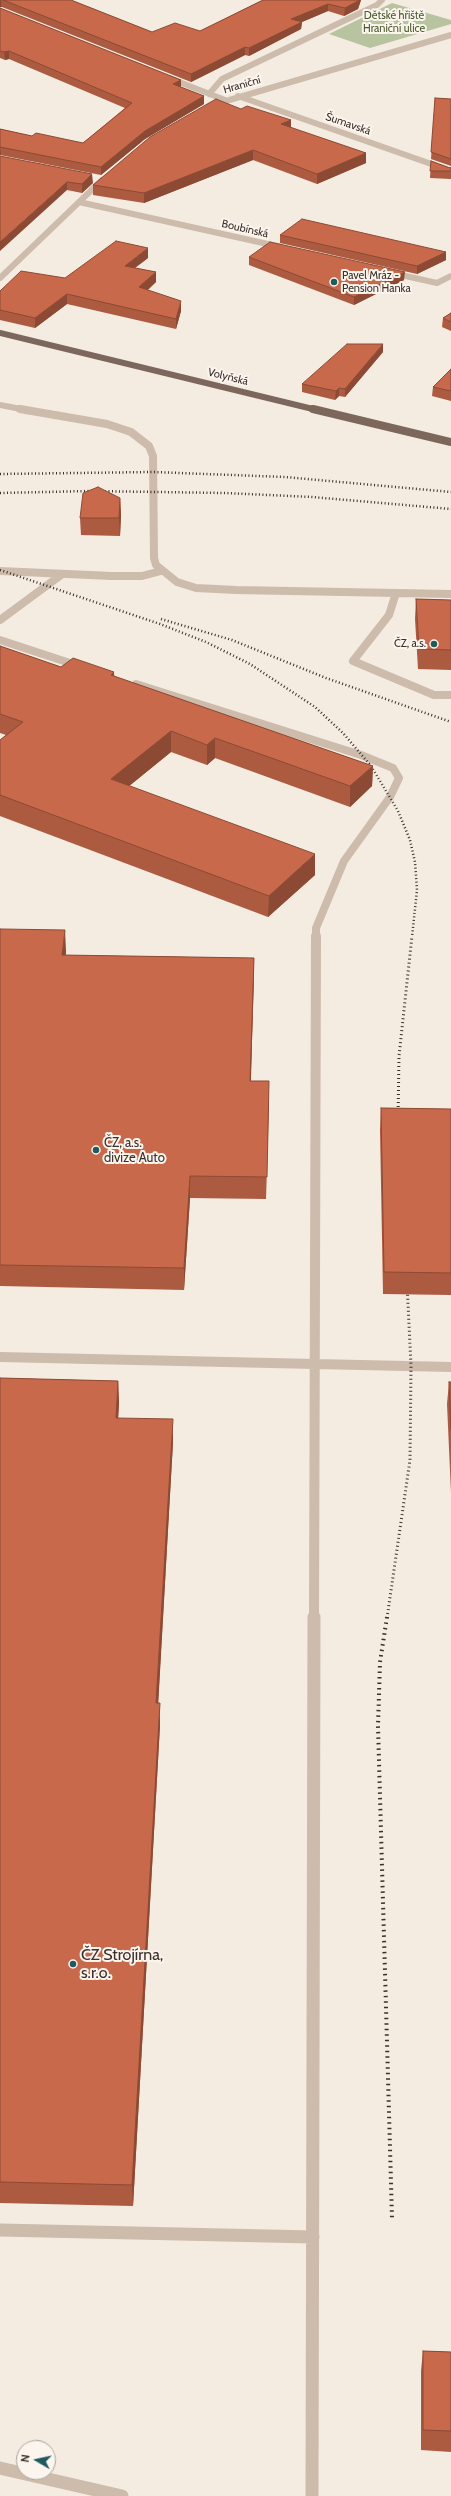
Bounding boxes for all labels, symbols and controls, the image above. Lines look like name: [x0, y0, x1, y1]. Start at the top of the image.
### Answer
park label: Dětské hřiště Hraniční ulice: [363, 9, 425, 35]
street label: Hraniční: [222, 73, 262, 97]
street label: Šumavská: [324, 110, 372, 138]
street label: Boubínská: [220, 217, 270, 241]
place label: Pavel Mráz - Pension Hanka: [342, 269, 411, 295]
marker: Pavel Mráz - Pension Hanka: [329, 277, 339, 287]
street label: Volyňská: [206, 366, 250, 388]
place label: ČZ, a.s.: [394, 637, 426, 651]
marker: ČZ, a.s.: [429, 639, 439, 649]
place label: ČZ, a.s. divize Auto: [104, 1135, 165, 1166]
marker: ČZ, a.s. divize Auto: [91, 1145, 101, 1155]
place label: ČZ Strojírna, s.r.o.: [81, 1945, 163, 1983]
marker: ČZ Strojírna, s.r.o.: [68, 1959, 78, 1969]
north arrow: [16, 2440, 56, 2480]
text: N: [18, 2453, 33, 2463]

